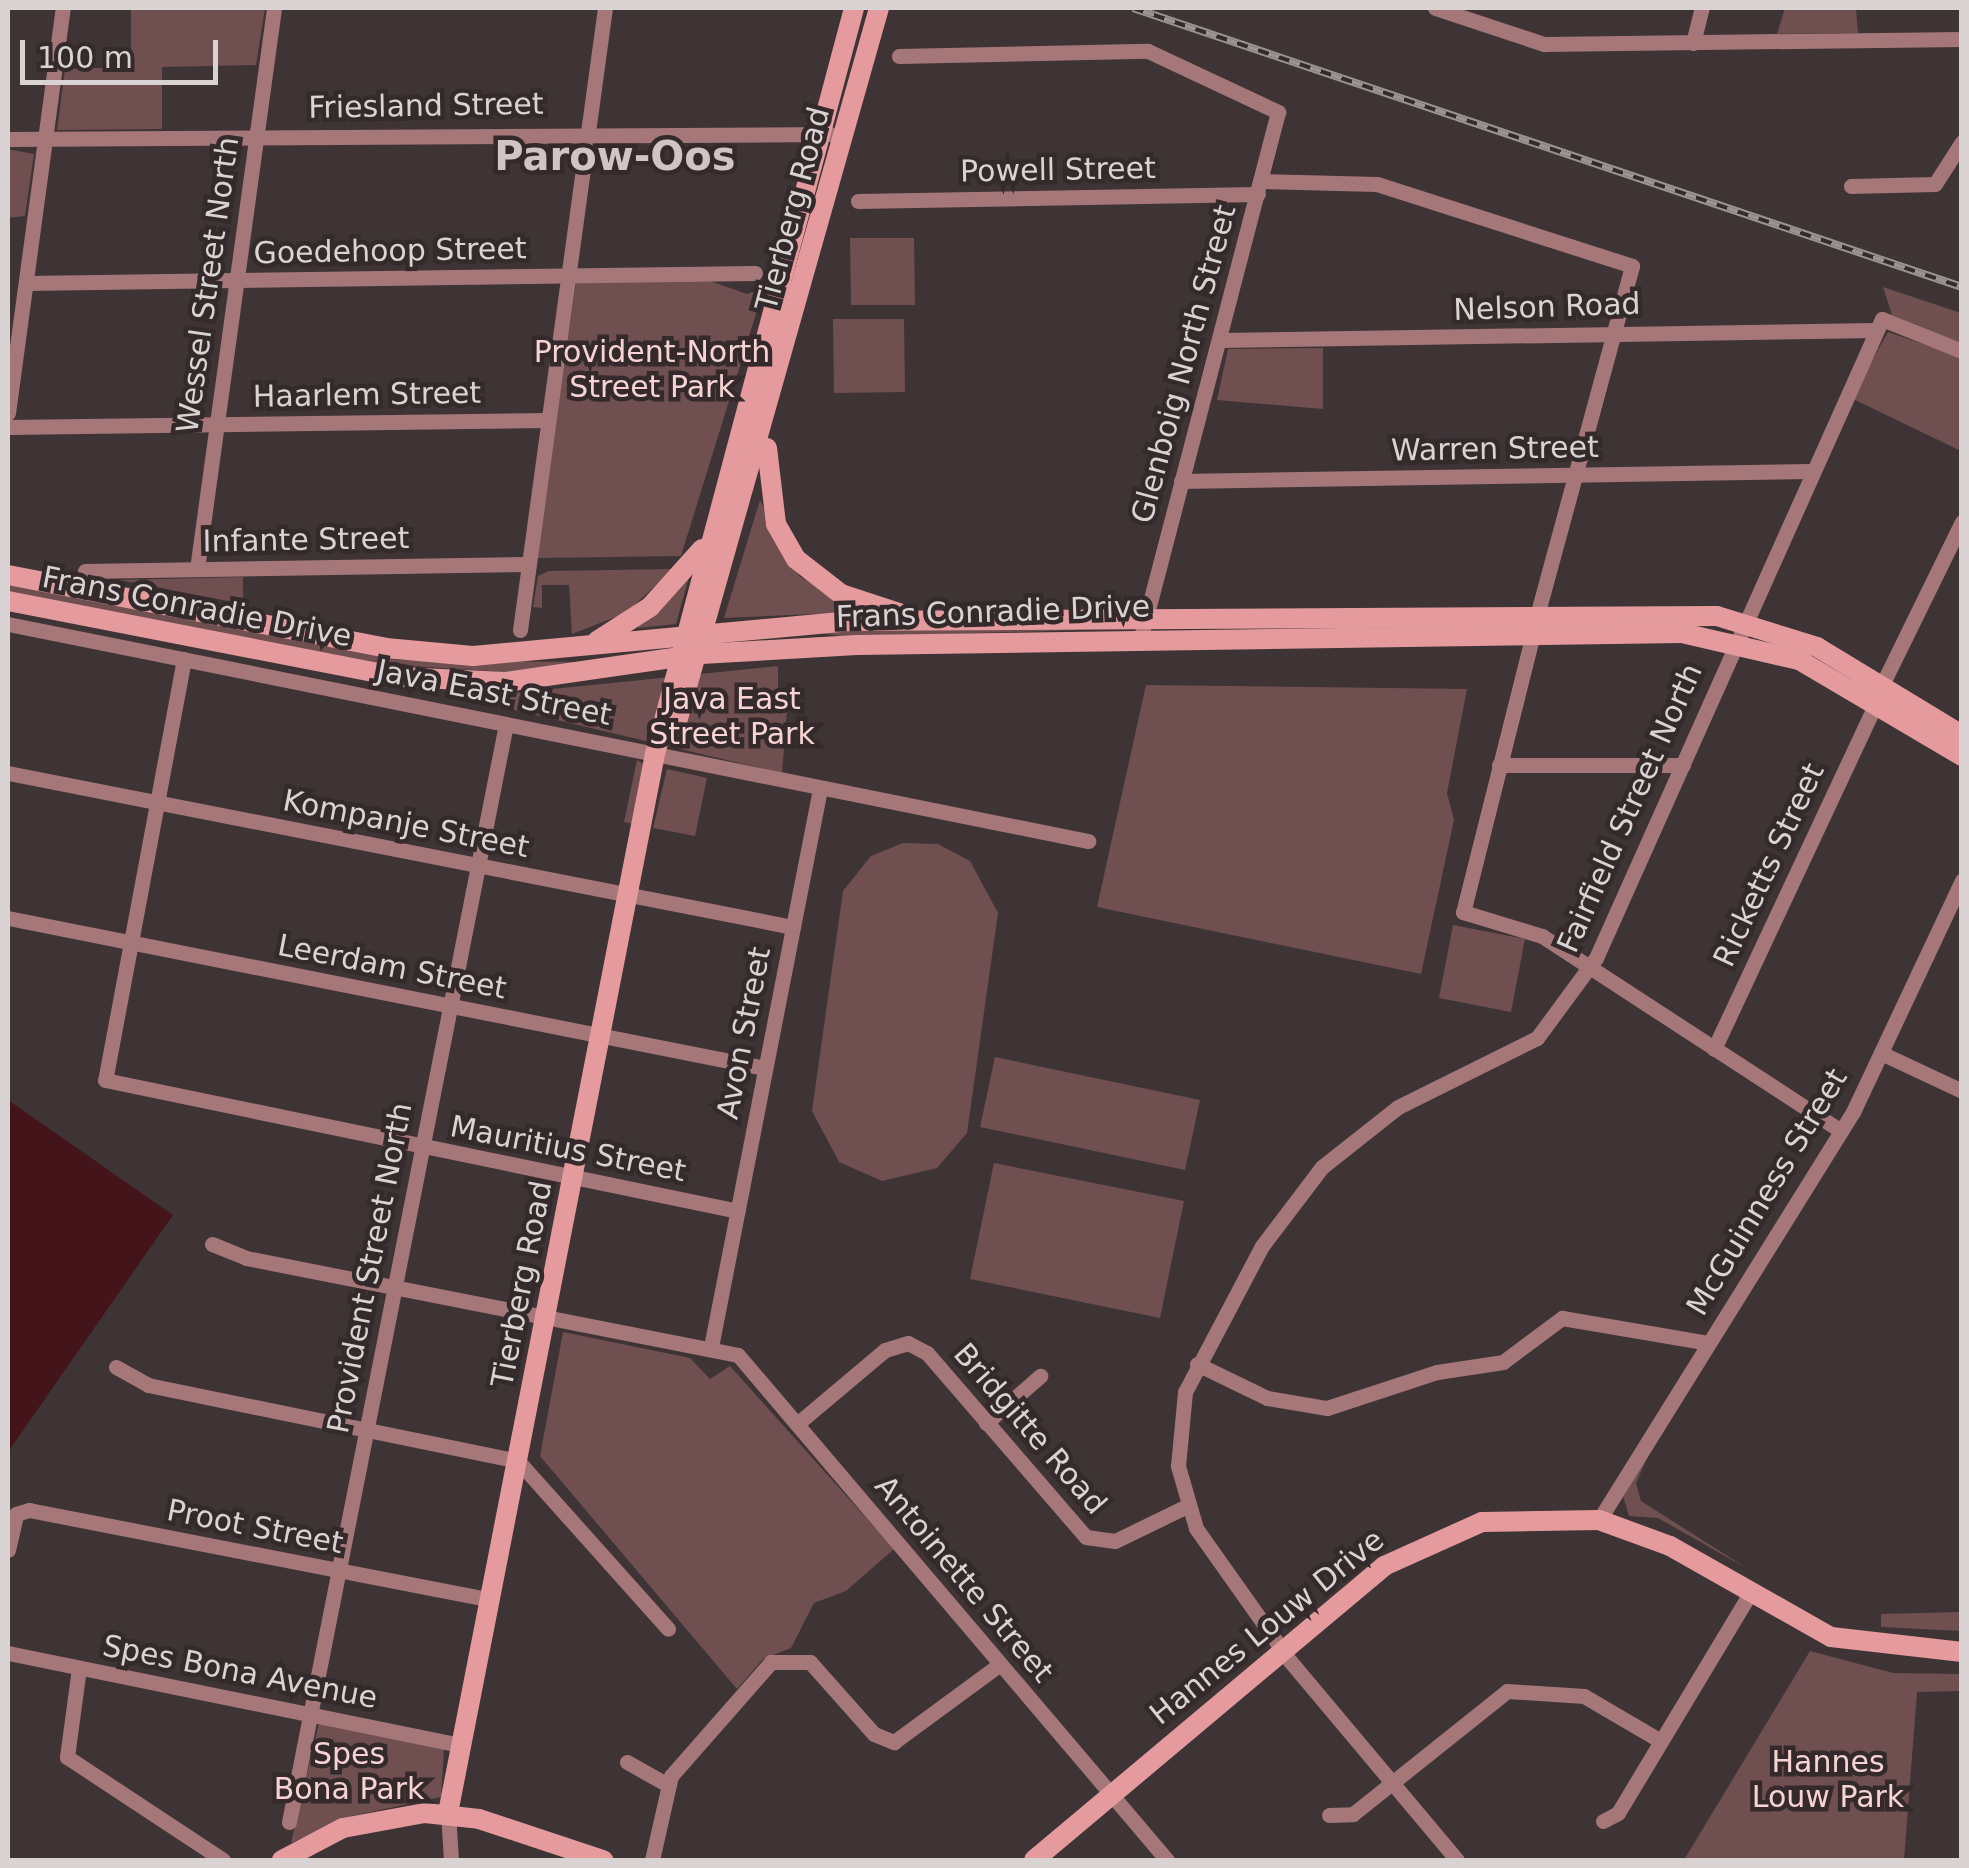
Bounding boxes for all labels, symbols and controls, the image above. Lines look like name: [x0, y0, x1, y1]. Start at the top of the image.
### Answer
scale bar: [25, 20, 222, 82]
text: 100 m: [37, 40, 133, 75]
street label: Friesland Street: [308, 86, 544, 126]
street label: Tierberg Road: [748, 103, 838, 315]
district label: Parow-Oos: [494, 132, 736, 180]
street label: Wessel Street North: [169, 135, 247, 435]
street label: Powell Street: [960, 150, 1156, 190]
street label: Glenboig North Street: [1124, 201, 1244, 527]
street label: Goedehoop Street: [253, 231, 527, 271]
street label: Nelson Road: [1453, 286, 1641, 328]
park label: Provident-North Street Park: [534, 334, 770, 404]
street label: Haarlem Street: [253, 375, 481, 415]
street label: Warren Street: [1391, 429, 1599, 469]
street label: Infante Street: [202, 520, 410, 560]
street label: Frans Conradie Drive: [39, 559, 355, 655]
street label: Frans Conradie Drive: [835, 589, 1151, 635]
street label: Java East Street: [374, 653, 614, 733]
street label: Fairfield Street North: [1550, 658, 1710, 958]
park label: Java East Street Park: [649, 681, 815, 752]
street label: Ricketts Street: [1706, 758, 1832, 972]
street label: Kompanje Street: [280, 783, 532, 865]
street label: Leerdam Street: [275, 927, 509, 1007]
street label: Avon Street: [710, 944, 778, 1122]
street label: McGuinness Street: [1679, 1062, 1855, 1322]
street label: Provident Street North: [320, 1100, 420, 1436]
street label: Mauritius Street: [447, 1108, 689, 1190]
street label: Tierberg Road: [484, 1178, 560, 1390]
street label: Bridgitte Road: [946, 1336, 1114, 1522]
street label: Antoinette Street: [867, 1469, 1061, 1689]
street label: Proot Street: [164, 1492, 346, 1562]
street label: Hannes Louw Drive: [1143, 1522, 1391, 1732]
street label: Spes Bona Avenue: [100, 1628, 380, 1716]
park label: Spes Bona Park: [274, 1736, 424, 1806]
park label: Hannes Louw Park: [1752, 1744, 1904, 1814]

